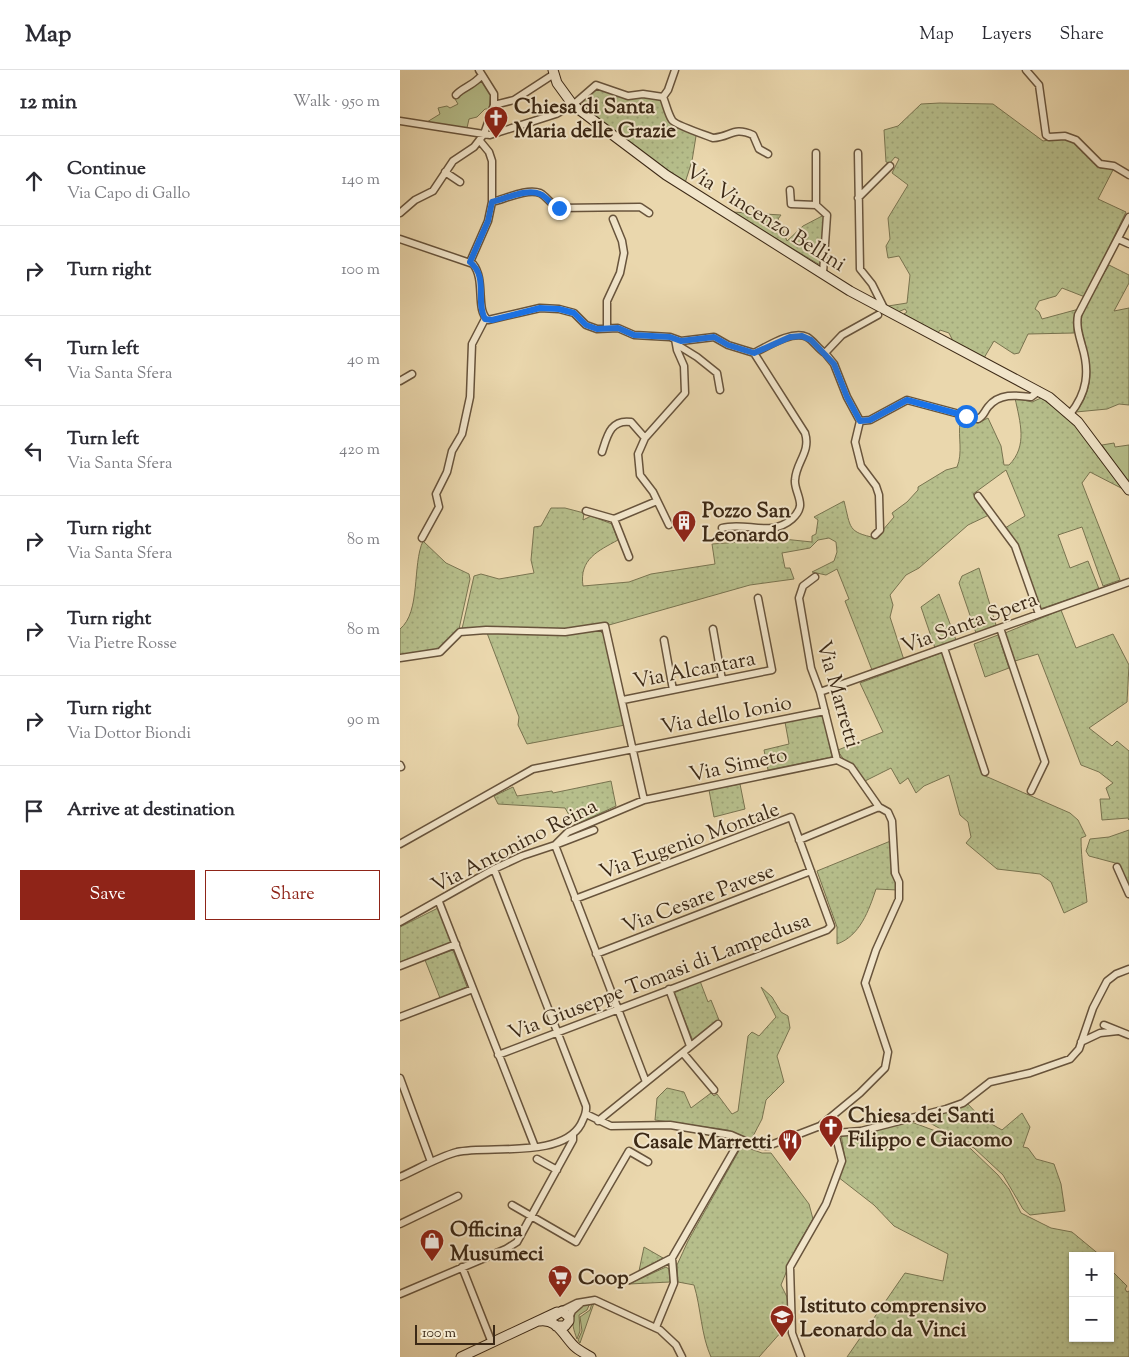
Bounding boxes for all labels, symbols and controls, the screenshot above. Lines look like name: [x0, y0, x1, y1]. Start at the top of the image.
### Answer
text: Map: [25, 18, 71, 52]
text: Map: [919, 22, 954, 48]
text: Layers: [982, 22, 1032, 48]
text: Share: [1060, 22, 1104, 48]
text: 12 min: [20, 88, 77, 118]
text: Walk · 950 m: [293, 91, 380, 114]
place label: Chiesa di Santa Maria delle Grazie: [514, 93, 676, 147]
church icon: Chiesa di Santa Maria delle Grazie: [483, 105, 509, 139]
text: Continue: [67, 156, 146, 183]
street label: Via Vincenzo Bellini: [679, 157, 851, 280]
icon: ahead: [20, 167, 48, 195]
text: 140 m: [342, 169, 380, 192]
text: Via Capo di Gallo: [67, 183, 190, 206]
route end: [548, 197, 571, 220]
icon: right: [20, 257, 48, 285]
text: Turn right: [67, 257, 151, 284]
text: 100 m: [341, 259, 380, 282]
text: Turn left: [67, 336, 139, 363]
icon: left: [20, 347, 48, 375]
text: 40 m: [347, 349, 380, 372]
text: Via Santa Sfera: [67, 363, 172, 386]
route start: [955, 405, 978, 428]
text: Turn left: [67, 426, 139, 453]
icon: left: [20, 437, 48, 465]
text: 420 m: [339, 439, 380, 462]
text: Via Santa Sfera: [67, 453, 172, 476]
place label: Pozzo San Leonardo: [702, 497, 791, 551]
building icon: Pozzo San Leonardo: [671, 509, 697, 543]
text: Turn right: [67, 516, 151, 543]
icon: right: [20, 527, 48, 555]
text: 80 m: [347, 529, 380, 552]
text: Via Santa Sfera: [67, 543, 172, 566]
street label: Via Santa Spera: [897, 585, 1042, 662]
text: Turn right: [67, 606, 151, 633]
icon: right: [20, 617, 48, 645]
text: 80 m: [347, 619, 380, 642]
text: Via Pietre Rosse: [67, 633, 177, 656]
street label: Via Marretti: [807, 637, 867, 752]
street label: Via Alcantara: [631, 644, 758, 698]
street label: Via dello Ionio: [658, 689, 794, 743]
text: Turn right: [67, 696, 151, 723]
icon: right: [20, 707, 48, 735]
text: 90 m: [347, 709, 380, 732]
text: Via Dottor Biondi: [67, 723, 191, 746]
street label: Via Simeto: [686, 741, 790, 791]
street label: Via Antonino Reina: [427, 792, 603, 902]
street label: Via Eugenio Montale: [595, 795, 784, 888]
icon: arrive: [20, 797, 48, 825]
text: Arrive at destination: [67, 797, 235, 824]
street label: Via Cesare Pavese: [618, 857, 779, 943]
button: Save: [20, 870, 195, 920]
button: Share: [205, 870, 380, 920]
street label: Via Giuseppe Tomasi di Lampedusa: [504, 906, 815, 1049]
place label: Chiesa dei Santi Filippo e Giacomo: [848, 1102, 1013, 1156]
church icon: Chiesa dei Santi Filippo e Giacomo: [818, 1114, 844, 1148]
place label: Casale Marretti: [633, 1128, 772, 1158]
restaurant icon: Casale Marretti: [777, 1128, 803, 1162]
place label: Officina Musumeci: [450, 1216, 544, 1270]
shop icon: Officina Musumeci: [419, 1228, 445, 1262]
map controls: [1069, 1252, 1114, 1342]
button: +: [1069, 1252, 1114, 1297]
supermarket icon: Coop: [547, 1264, 573, 1298]
place label: Coop: [578, 1264, 629, 1294]
place label: Istituto comprensivo Leonardo da Vinci: [800, 1292, 987, 1346]
button: −: [1069, 1297, 1114, 1342]
school or university icon: Istituto comprensivo Leonardo da Vinci: [769, 1304, 795, 1338]
scale bar: [415, 1322, 495, 1345]
text: 100 m: [422, 1324, 456, 1344]

